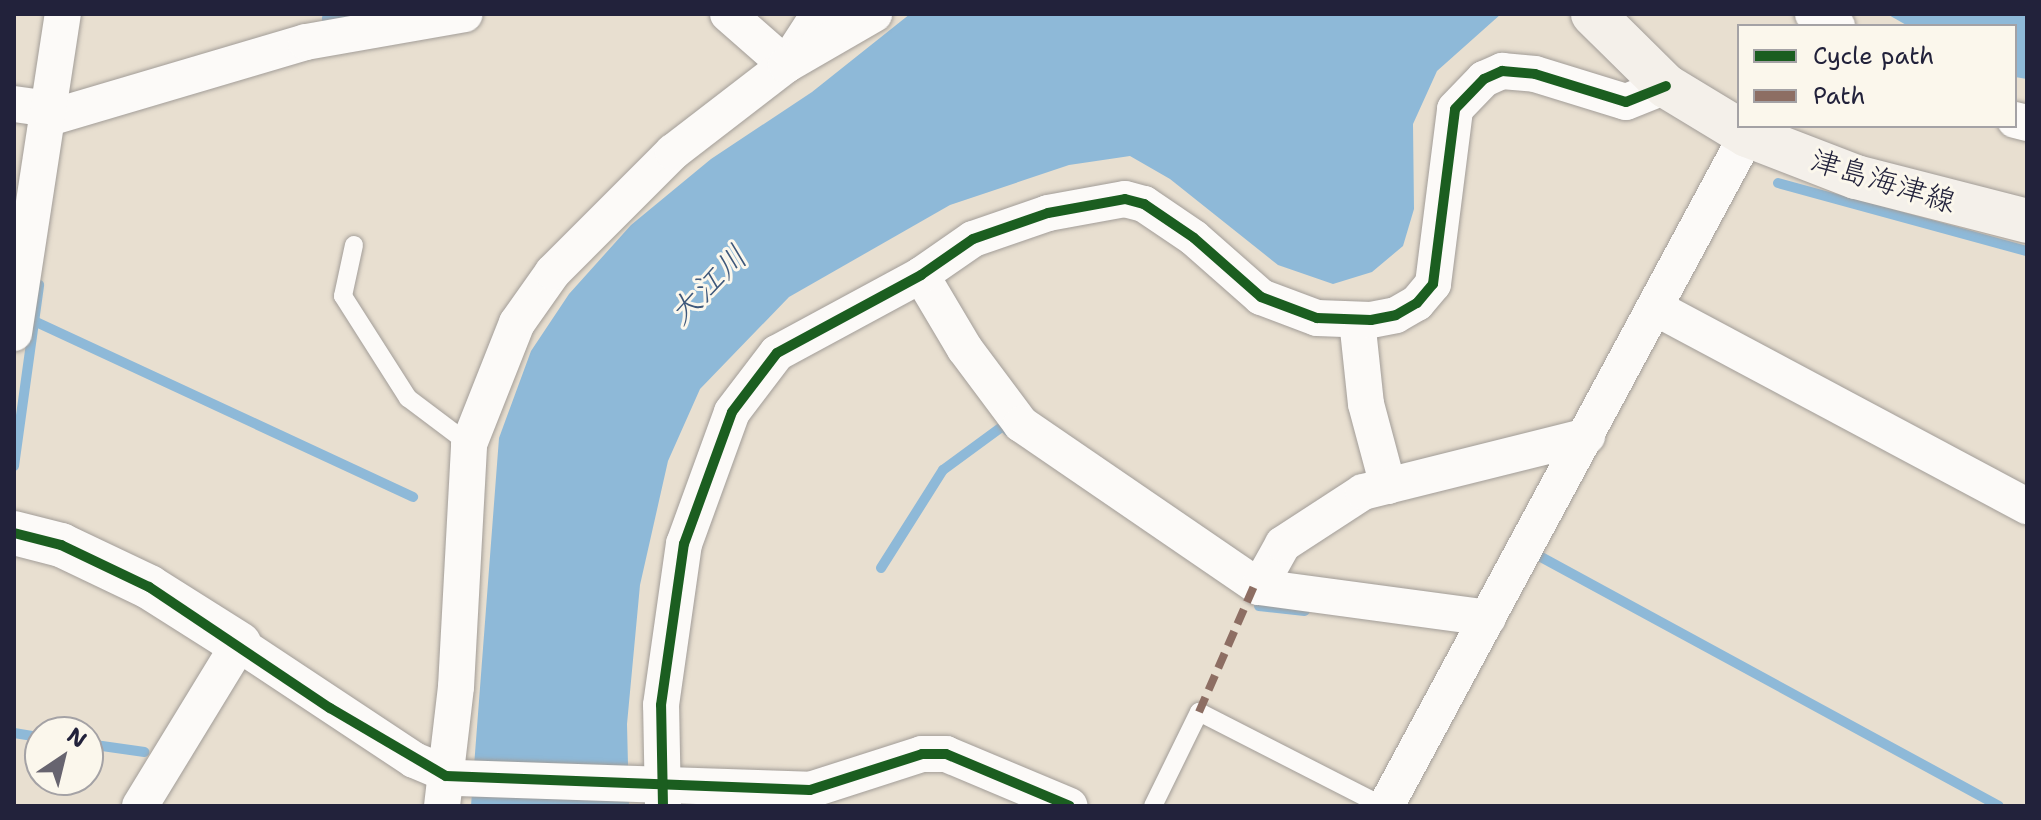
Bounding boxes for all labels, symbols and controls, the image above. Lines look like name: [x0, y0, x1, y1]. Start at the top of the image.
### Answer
legend: [1737, 24, 2017, 128]
text: Cycle path: [1813, 40, 1934, 72]
text: Path: [1813, 80, 1865, 112]
street label: 津島海津線: [1806, 142, 1960, 220]
water label: 大江川: [660, 237, 756, 333]
north arrow: [24, 716, 104, 796]
text: N: [61, 721, 92, 754]

